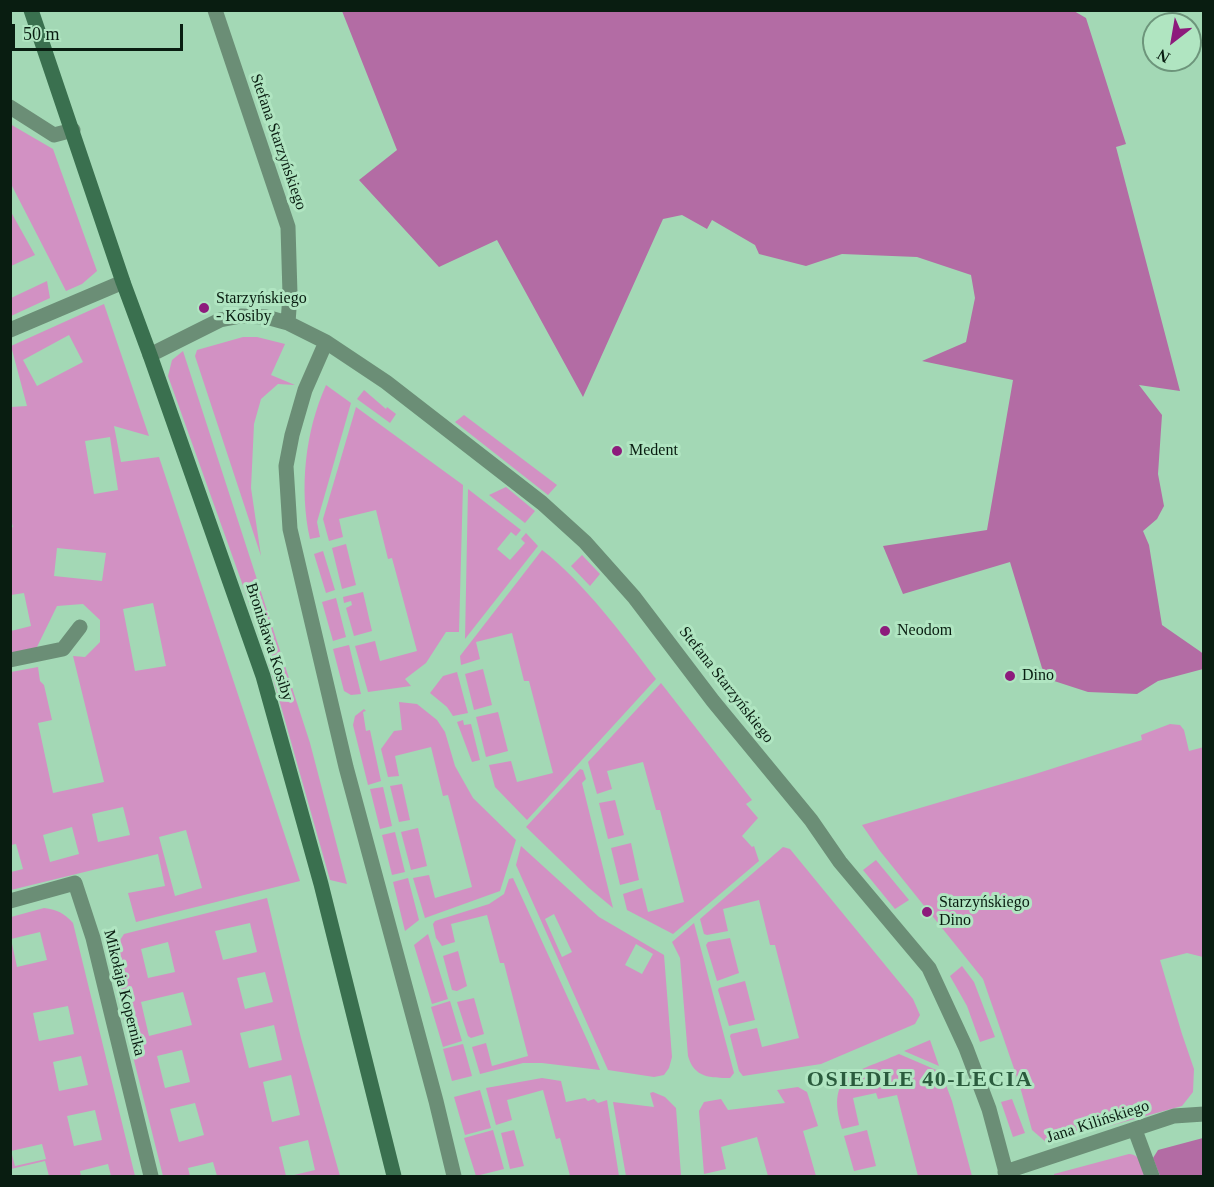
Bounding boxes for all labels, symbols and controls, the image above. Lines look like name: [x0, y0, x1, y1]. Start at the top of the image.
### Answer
scale bar: [15, 12, 186, 50]
north arrow: [1142, 12, 1202, 72]
text: 50 m: [23, 24, 60, 44]
text: N: [1154, 46, 1173, 66]
street label: Stefana Starzyńskiego: [246, 71, 310, 213]
place label: Starzyńskiego - Kosiby: [216, 289, 307, 327]
marker: Starzyńskiego - Kosiby: [197, 301, 211, 315]
place label: Medent: [629, 441, 678, 461]
marker: Medent: [610, 444, 624, 458]
street label: Bronisława Kosiby: [241, 580, 297, 704]
place label: Neodom: [897, 621, 952, 641]
street label: Stefana Starzyńskiego: [675, 623, 777, 747]
marker: Neodom: [878, 624, 892, 638]
place label: Dino: [1022, 666, 1054, 686]
marker: Dino: [1003, 669, 1017, 683]
place label: Starzyńskiego Dino: [939, 893, 1030, 931]
marker: Starzyńskiego Dino: [920, 905, 934, 919]
street label: Mikołaja Kopernika: [99, 928, 149, 1058]
district label: OSIEDLE 40-LECIA: [807, 1067, 1033, 1093]
street label: Jana Kilińskiego: [1044, 1096, 1152, 1148]

